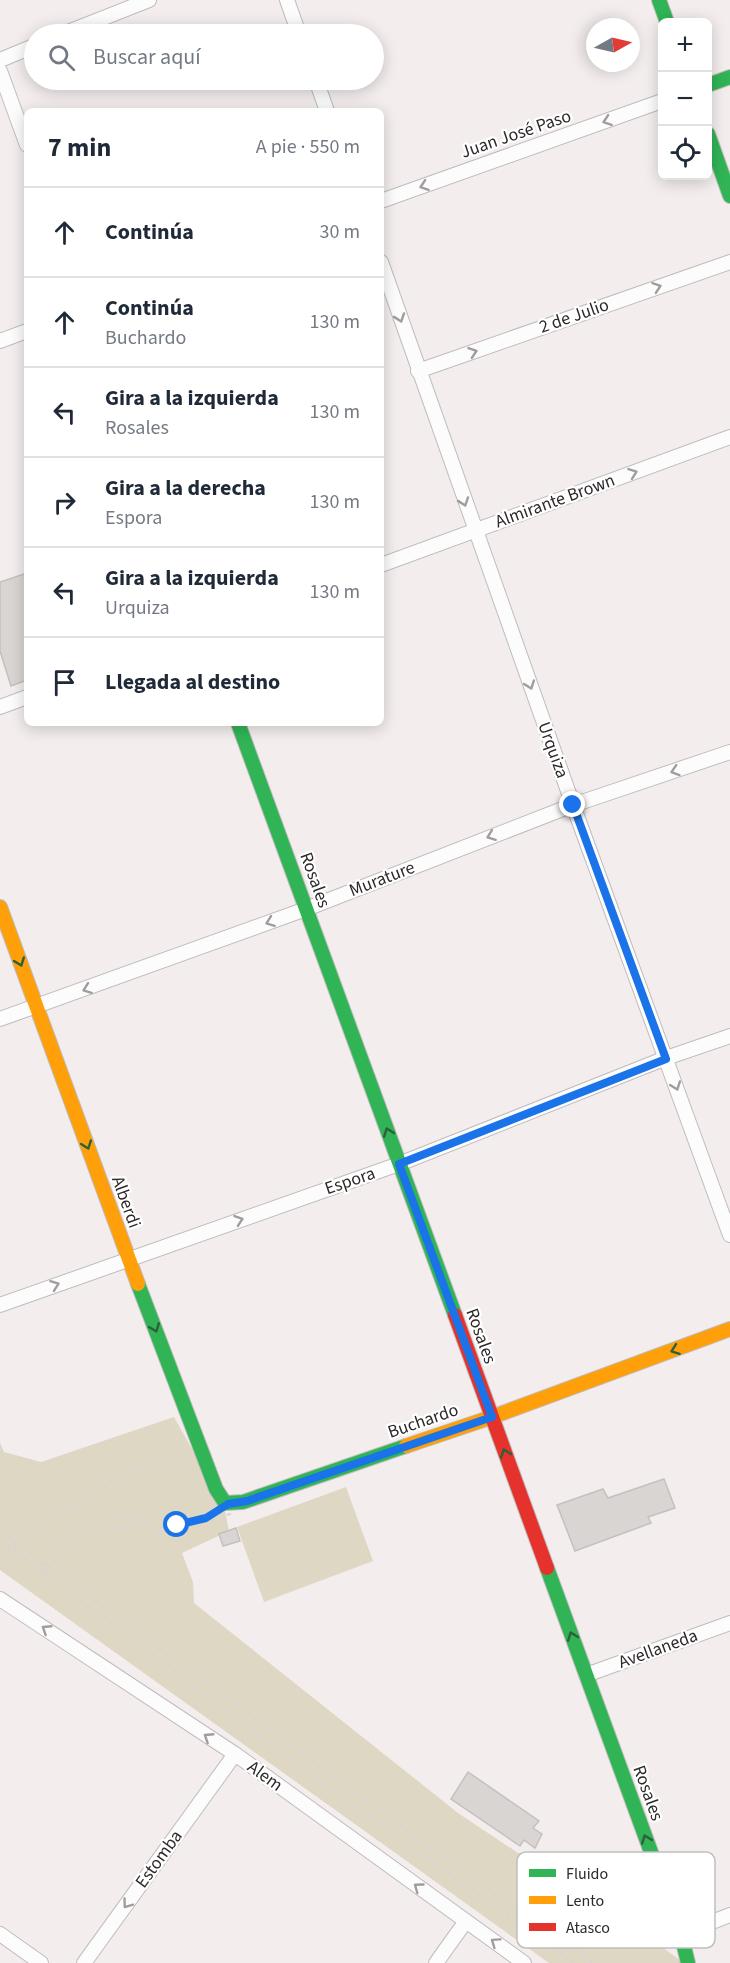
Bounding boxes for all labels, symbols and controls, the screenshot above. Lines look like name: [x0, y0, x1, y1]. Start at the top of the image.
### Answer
north arrow: [586, 18, 640, 72]
map controls: [658, 18, 712, 180]
button: +: [658, 18, 712, 72]
search box: [24, 24, 384, 90]
icon: search: [45, 41, 78, 74]
text: Buscar aquí: [93, 41, 201, 73]
button: −: [658, 72, 712, 126]
street label: Juan José Paso: [457, 103, 575, 165]
one-way arrow: [602, 113, 613, 126]
button: locate: [658, 126, 712, 180]
text: 7 min: [48, 129, 111, 166]
text: A pie · 550 m: [256, 133, 360, 161]
one-way arrow: [419, 178, 429, 191]
icon: ahead: [48, 216, 81, 249]
text: Continúa: [105, 216, 194, 248]
text: 30 m: [320, 218, 360, 246]
one-way arrow: [652, 282, 662, 295]
text: Continúa: [105, 292, 194, 324]
street label: 2 de Julio: [536, 292, 612, 340]
icon: ahead: [48, 306, 81, 339]
text: 130 m: [310, 308, 360, 336]
one-way arrow: [393, 312, 405, 323]
text: Buchardo: [105, 324, 186, 352]
one-way arrow: [467, 346, 478, 359]
text: Gira a la izquierda: [105, 382, 279, 414]
icon: left: [48, 396, 81, 429]
text: 130 m: [310, 398, 360, 426]
text: Rosales: [105, 414, 169, 442]
one-way arrow: [627, 467, 638, 480]
street label: Almirante Brown: [492, 468, 618, 534]
text: Gira a la derecha: [105, 472, 266, 504]
icon: right: [48, 486, 81, 519]
text: 130 m: [310, 488, 360, 516]
one-way arrow: [457, 496, 470, 507]
text: Espora: [105, 504, 162, 532]
text: Gira a la izquierda: [105, 562, 279, 594]
icon: left: [48, 576, 81, 609]
text: 130 m: [310, 578, 360, 606]
text: Urquiza: [105, 594, 170, 622]
icon: arrive: [48, 666, 81, 699]
text: Llegada al destino: [105, 666, 280, 698]
one-way arrow: [523, 679, 535, 690]
street label: Urquiza: [531, 718, 575, 782]
one-way arrow: [670, 763, 680, 776]
route end: [559, 791, 585, 817]
one-way arrow: [486, 829, 497, 842]
street label: Rosales: [293, 849, 337, 911]
street label: Murature: [346, 855, 418, 903]
one-way arrow: [265, 914, 276, 927]
one-way arrow: [13, 956, 25, 967]
one-way arrow: [82, 981, 93, 994]
one-way arrow: [669, 1079, 681, 1090]
one-way arrow: [382, 1127, 395, 1138]
one-way arrow: [79, 1139, 92, 1150]
street label: Espora: [322, 1161, 378, 1201]
street label: Alberdi: [105, 1172, 147, 1232]
one-way arrow: [233, 1215, 244, 1228]
one-way arrow: [49, 1280, 60, 1293]
street label: Rosales: [459, 1305, 503, 1367]
one-way arrow: [147, 1322, 160, 1333]
one-way arrow: [670, 1342, 681, 1355]
street label: Buchardo: [384, 1397, 462, 1445]
one-way arrow: [500, 1448, 512, 1459]
route start: [163, 1511, 189, 1537]
street label: Avellaneda: [615, 1623, 701, 1675]
one-way arrow: [42, 1625, 53, 1636]
one-way arrow: [567, 1632, 579, 1643]
one-way arrow: [204, 1733, 215, 1744]
street label: Alem: [242, 1755, 288, 1797]
street label: Rosales: [626, 1762, 670, 1824]
street label: Estomba: [129, 1825, 189, 1893]
one-way arrow: [641, 1834, 654, 1845]
legend: [517, 1852, 715, 1948]
text: Fluido: [566, 1863, 608, 1885]
one-way arrow: [414, 1883, 425, 1894]
text: Lento: [566, 1890, 604, 1912]
one-way arrow: [123, 1897, 134, 1908]
text: Atasco: [566, 1917, 610, 1939]
one-way arrow: [490, 1938, 501, 1949]

